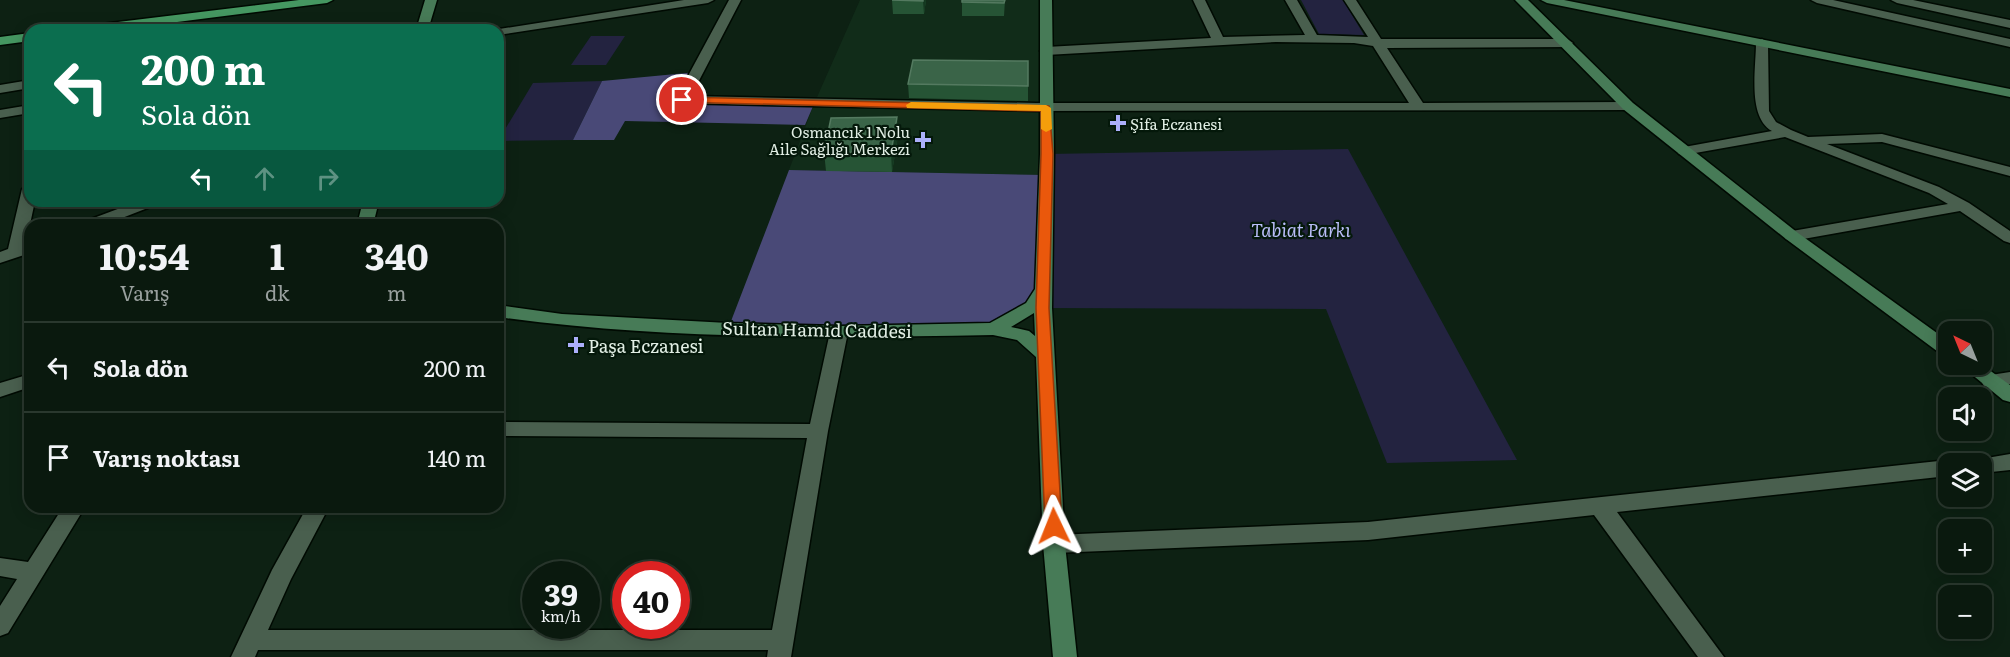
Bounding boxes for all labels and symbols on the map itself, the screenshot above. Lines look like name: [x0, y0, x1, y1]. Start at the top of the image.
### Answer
pin: [656, 74, 707, 125]
place label: Şifa Eczanesi: [1130, 112, 1222, 135]
marker: Şifa Eczanesi: [1111, 116, 1125, 130]
place label: Osmancık 1 Nolu Aile Sağlığı Merkezi: [769, 120, 910, 160]
marker: Osmancık 1 Nolu Aile Sağlığı Merkezi: [914, 131, 932, 149]
park label: Tabiat Parkı: [1251, 216, 1351, 243]
street label: Sultan Hamid Caddesi: [722, 314, 912, 344]
north arrow: [1938, 321, 1992, 375]
place label: Paşa Eczanesi: [588, 332, 704, 359]
marker: Paşa Eczanesi: [569, 338, 583, 352]
position arrow: [1022, 494, 1086, 558]
speed limit sign: 40: [612, 561, 690, 639]

